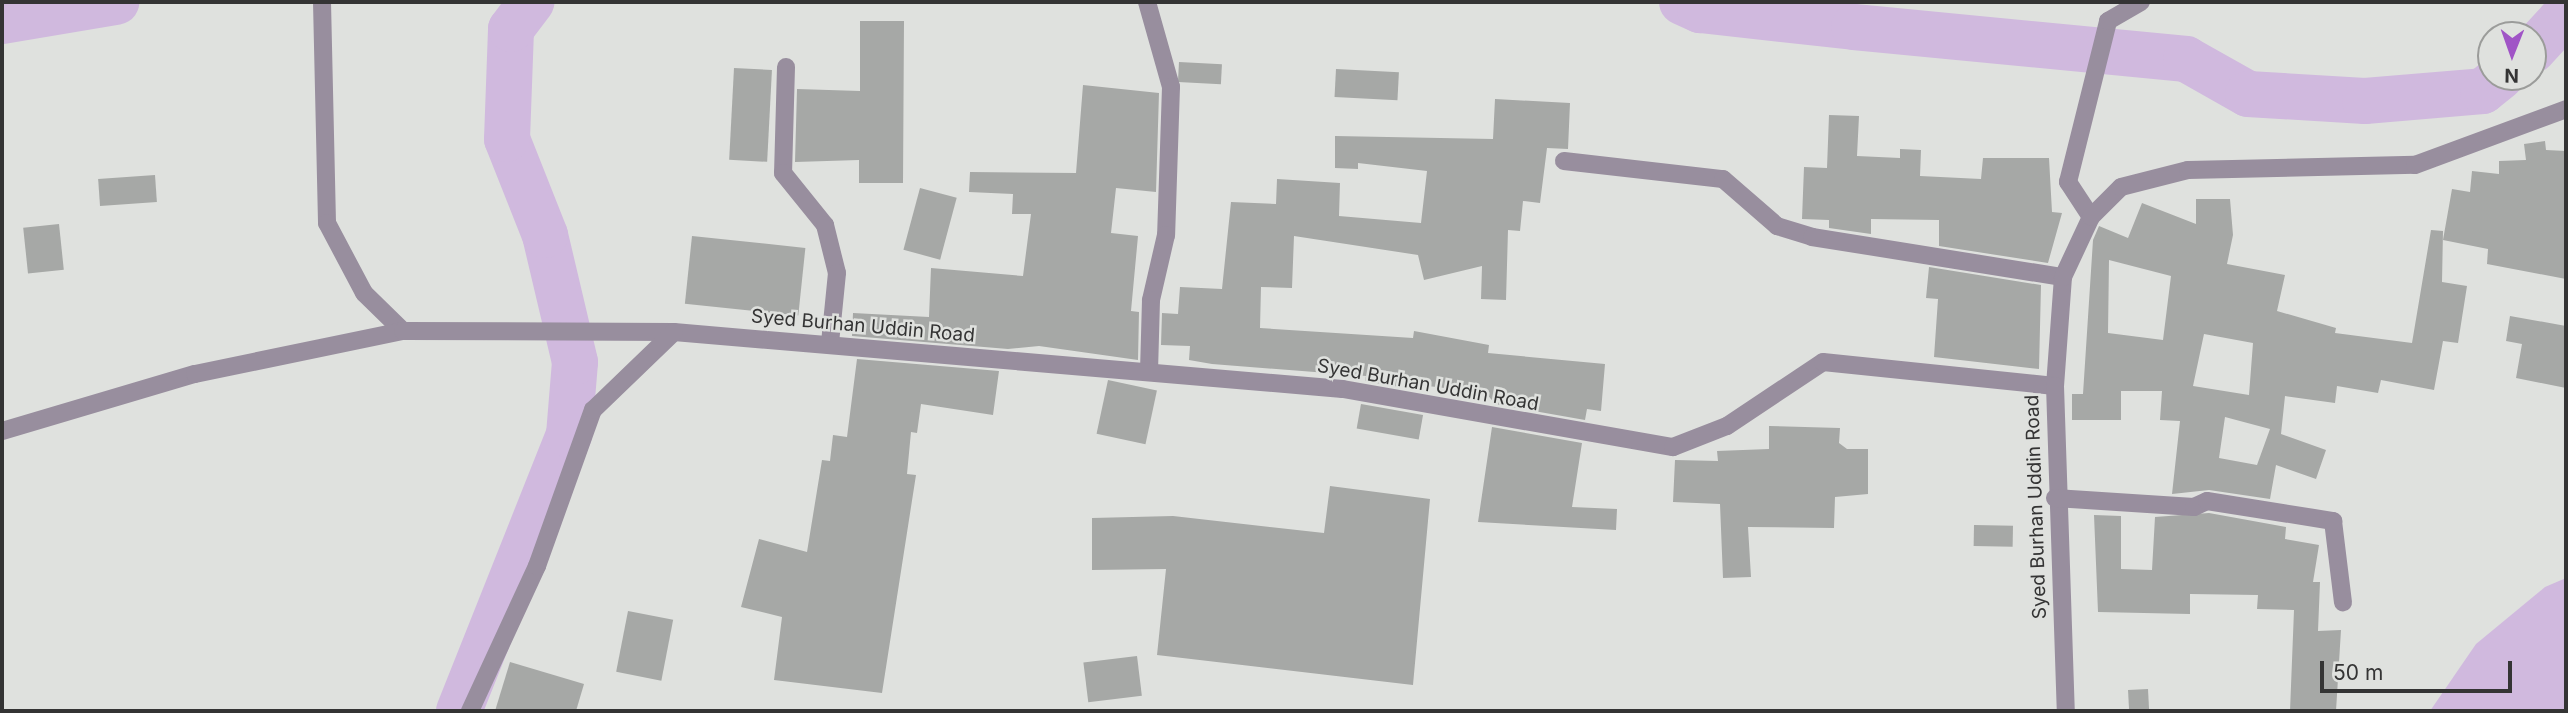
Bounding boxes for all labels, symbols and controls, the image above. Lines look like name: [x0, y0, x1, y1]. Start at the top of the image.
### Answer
north arrow: [2477, 21, 2547, 91]
text: N: [2504, 64, 2519, 87]
street label: Syed Burhan Uddin Road: [750, 305, 976, 347]
street label: Syed Burhan Uddin Road: [1315, 354, 1541, 416]
street label: Syed Burhan Uddin Road: [2021, 394, 2051, 620]
scale bar: [2323, 646, 2516, 690]
text: 50 m: [2333, 660, 2383, 685]

